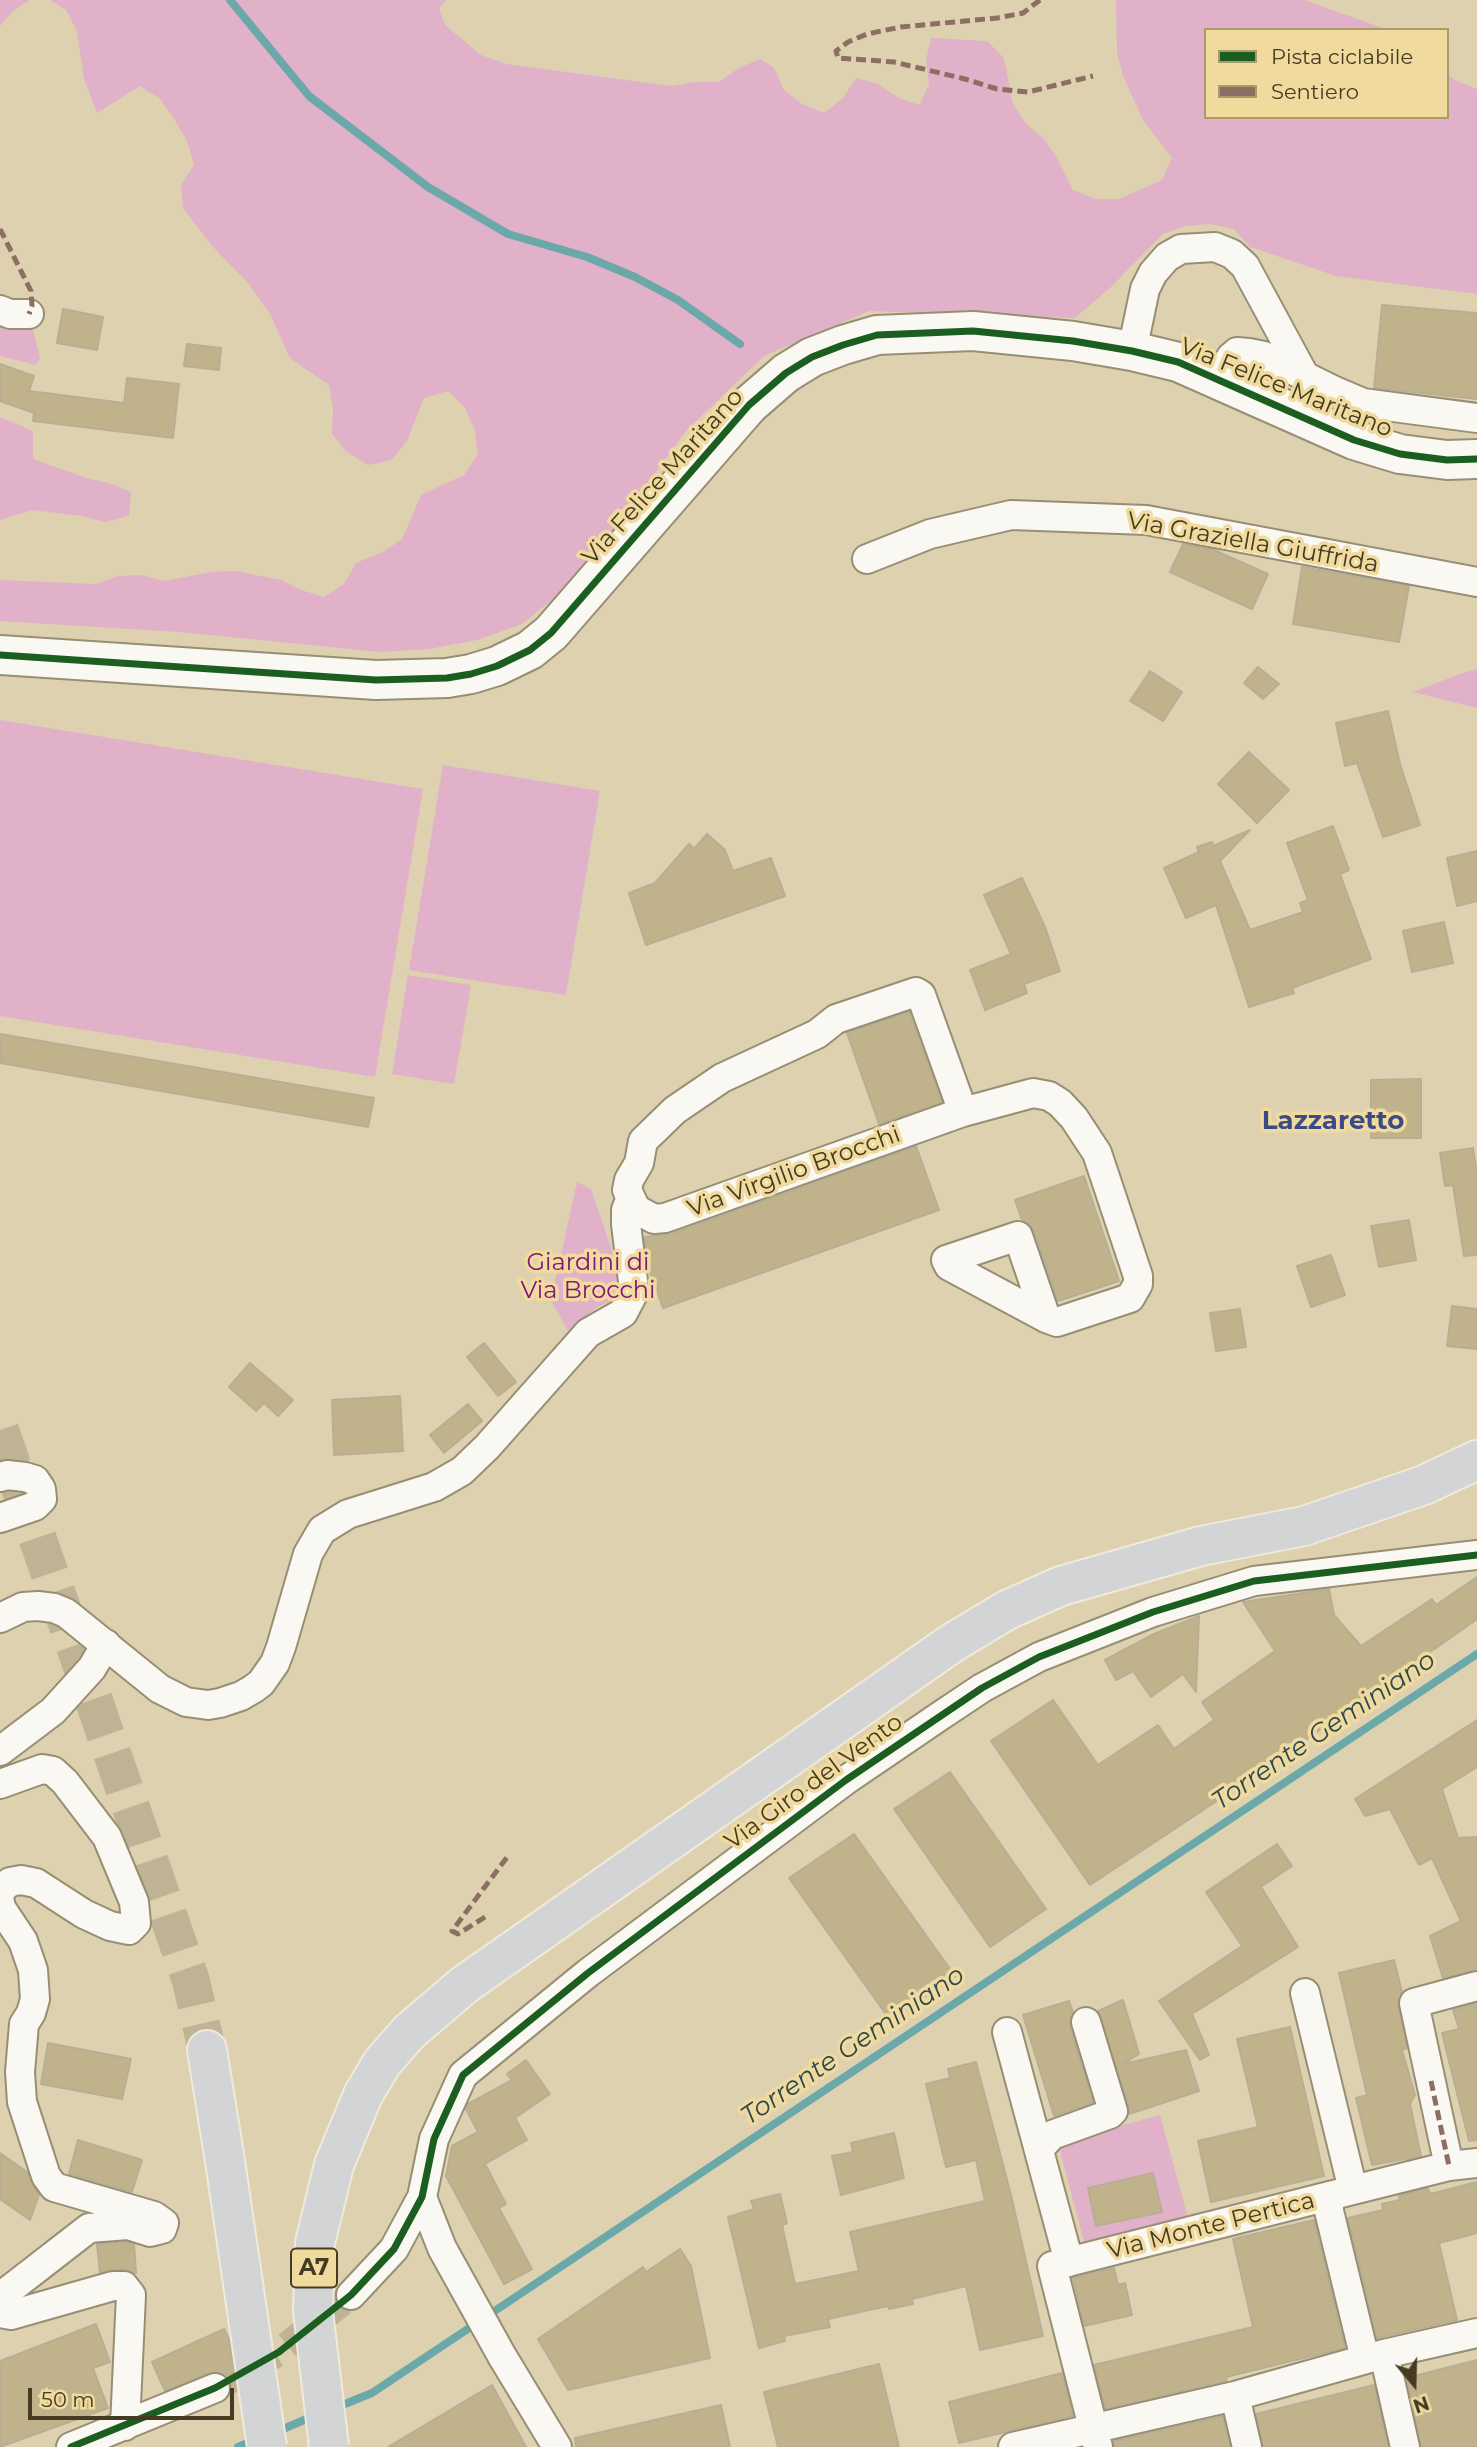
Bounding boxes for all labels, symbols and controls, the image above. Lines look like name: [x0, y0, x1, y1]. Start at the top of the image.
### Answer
legend: [1204, 28, 1449, 119]
text: Pista ciclabile: [1271, 44, 1413, 69]
text: Sentiero: [1271, 79, 1359, 104]
street label: Via Felice Maritano: [1175, 332, 1397, 444]
street label: Via Felice Maritano: [576, 383, 750, 571]
street label: Via Graziella Giuffrida: [1125, 507, 1381, 579]
district label: Lazzaretto: [1262, 1105, 1404, 1137]
street label: Via Virgilio Brocchi: [684, 1120, 904, 1224]
park label: Giardini di Via Brocchi: [520, 1249, 656, 1305]
water label: Torrente Geminiano: [1206, 1645, 1442, 1817]
street label: Via Giro del Vento: [719, 1708, 909, 1856]
water label: Torrente Geminiano: [735, 1960, 971, 2132]
street label: Via Monte Pertica: [1104, 2186, 1318, 2266]
road number: A7: [291, 2248, 337, 2288]
north arrow: [1379, 2349, 1449, 2419]
scale bar: [32, 2374, 238, 2418]
text: 50 m: [41, 2387, 95, 2412]
text: N: [1410, 2391, 1432, 2418]

